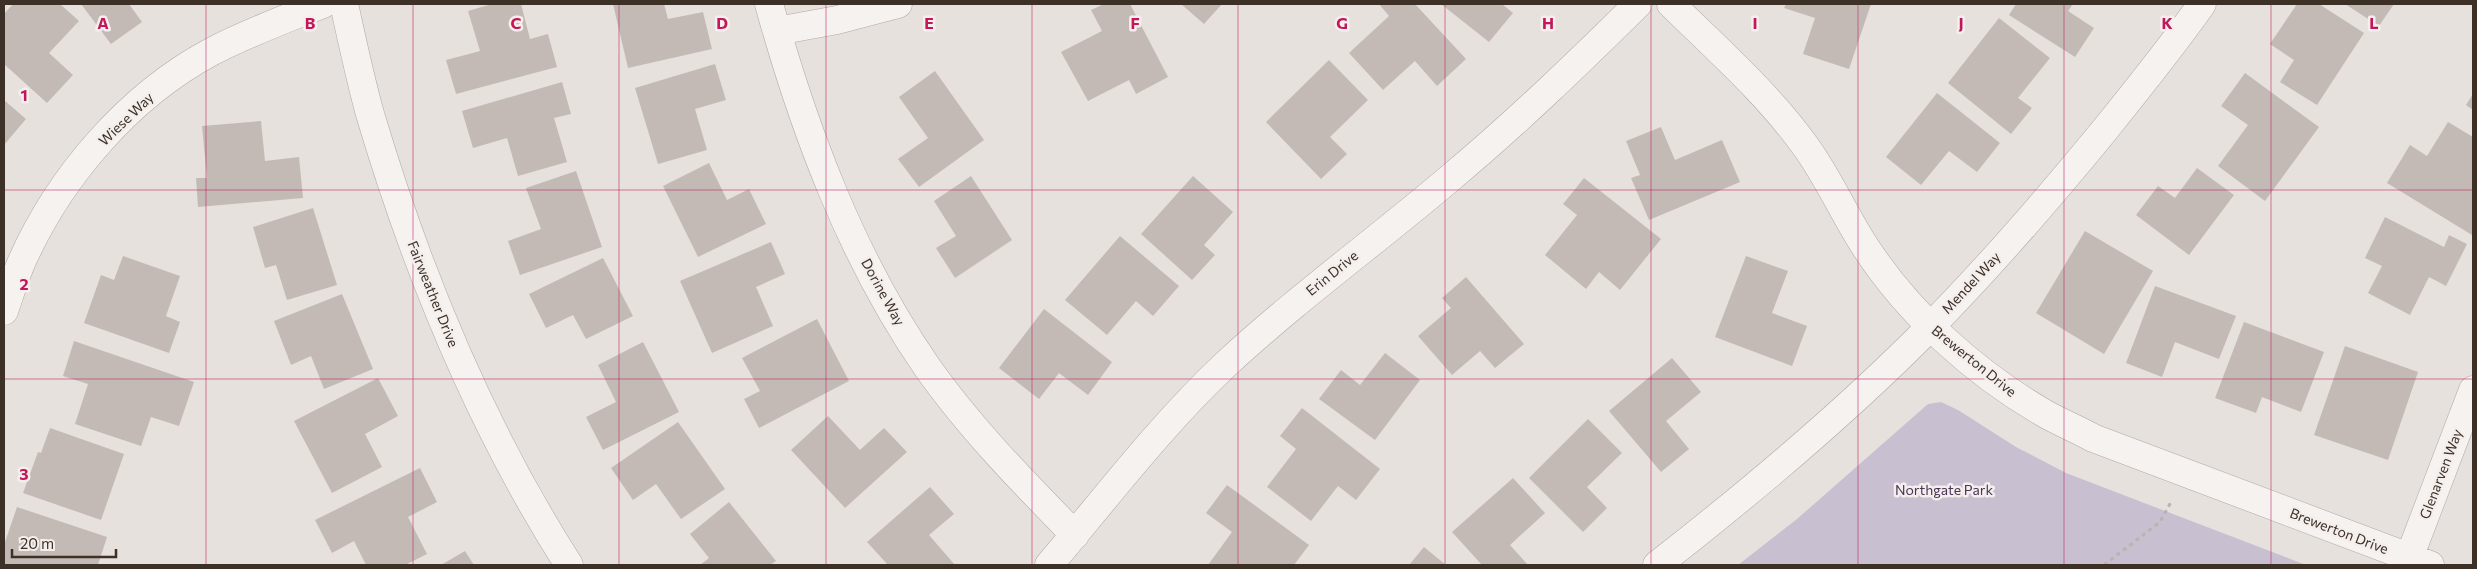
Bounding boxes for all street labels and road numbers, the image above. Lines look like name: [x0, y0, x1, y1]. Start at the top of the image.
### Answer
street label: Wiese Way: [95, 88, 157, 149]
street label: Fairweather Drive: [404, 238, 463, 349]
street label: Erin Drive: [1302, 246, 1361, 299]
street label: Mendel Way: [1938, 248, 2004, 317]
street label: Dorine Way: [858, 255, 909, 328]
street label: Brewerton Drive: [1929, 321, 2020, 400]
street label: Glenarven Way: [2416, 426, 2466, 521]
street label: Brewerton Drive: [2288, 504, 2391, 557]

